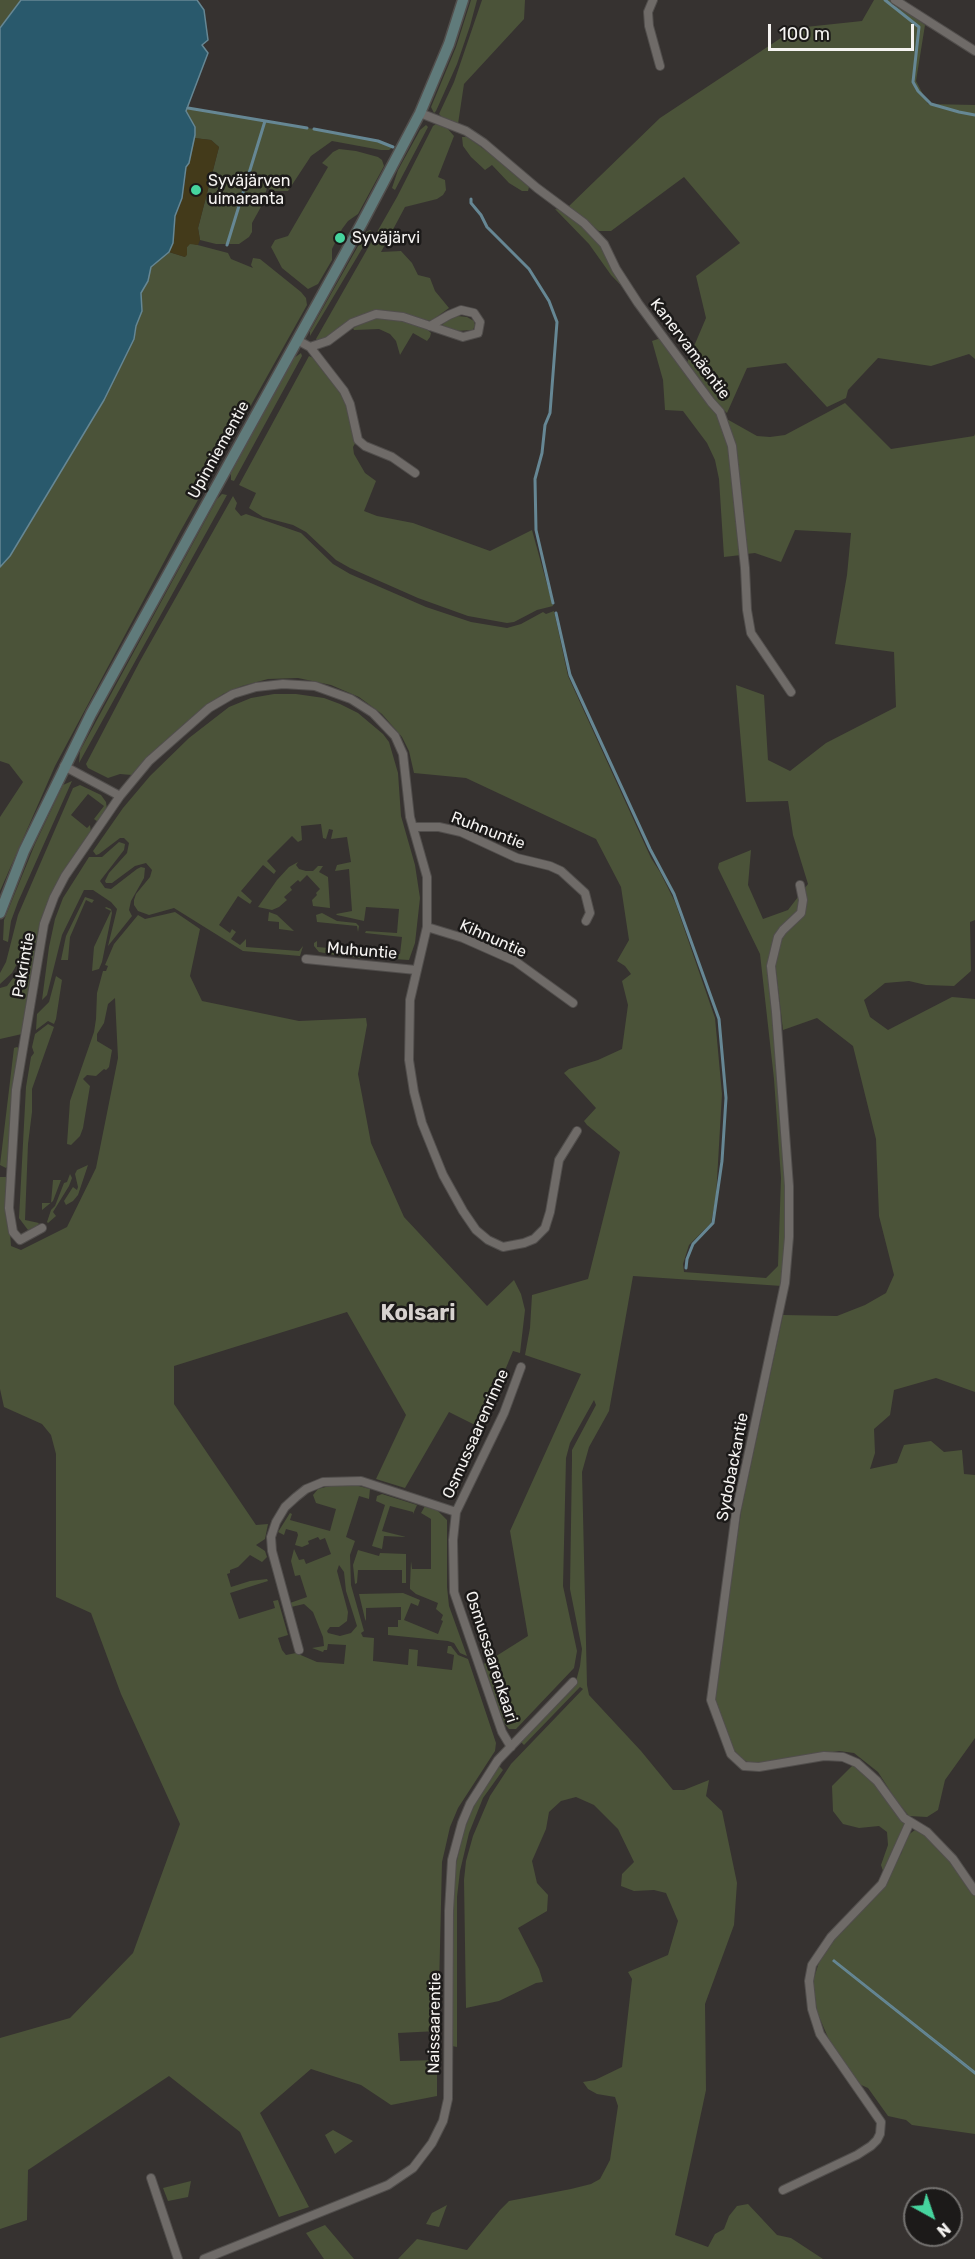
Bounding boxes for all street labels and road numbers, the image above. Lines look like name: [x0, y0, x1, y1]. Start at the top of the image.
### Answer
street label: Kanervamäentie: [646, 295, 734, 403]
street label: Upinniementie: [184, 398, 254, 502]
street label: Ruhnuntie: [448, 808, 528, 854]
street label: Kihnuntie: [457, 916, 529, 962]
street label: Pakrintie: [9, 931, 39, 999]
street label: Muhuntie: [326, 938, 398, 964]
street label: Osmussaarenrinne: [439, 1366, 513, 1502]
street label: Sydobackantie: [713, 1411, 753, 1523]
street label: Osmussaarenkaari: [461, 1589, 521, 1725]
street label: Naissaarentie: [425, 1972, 445, 2074]

